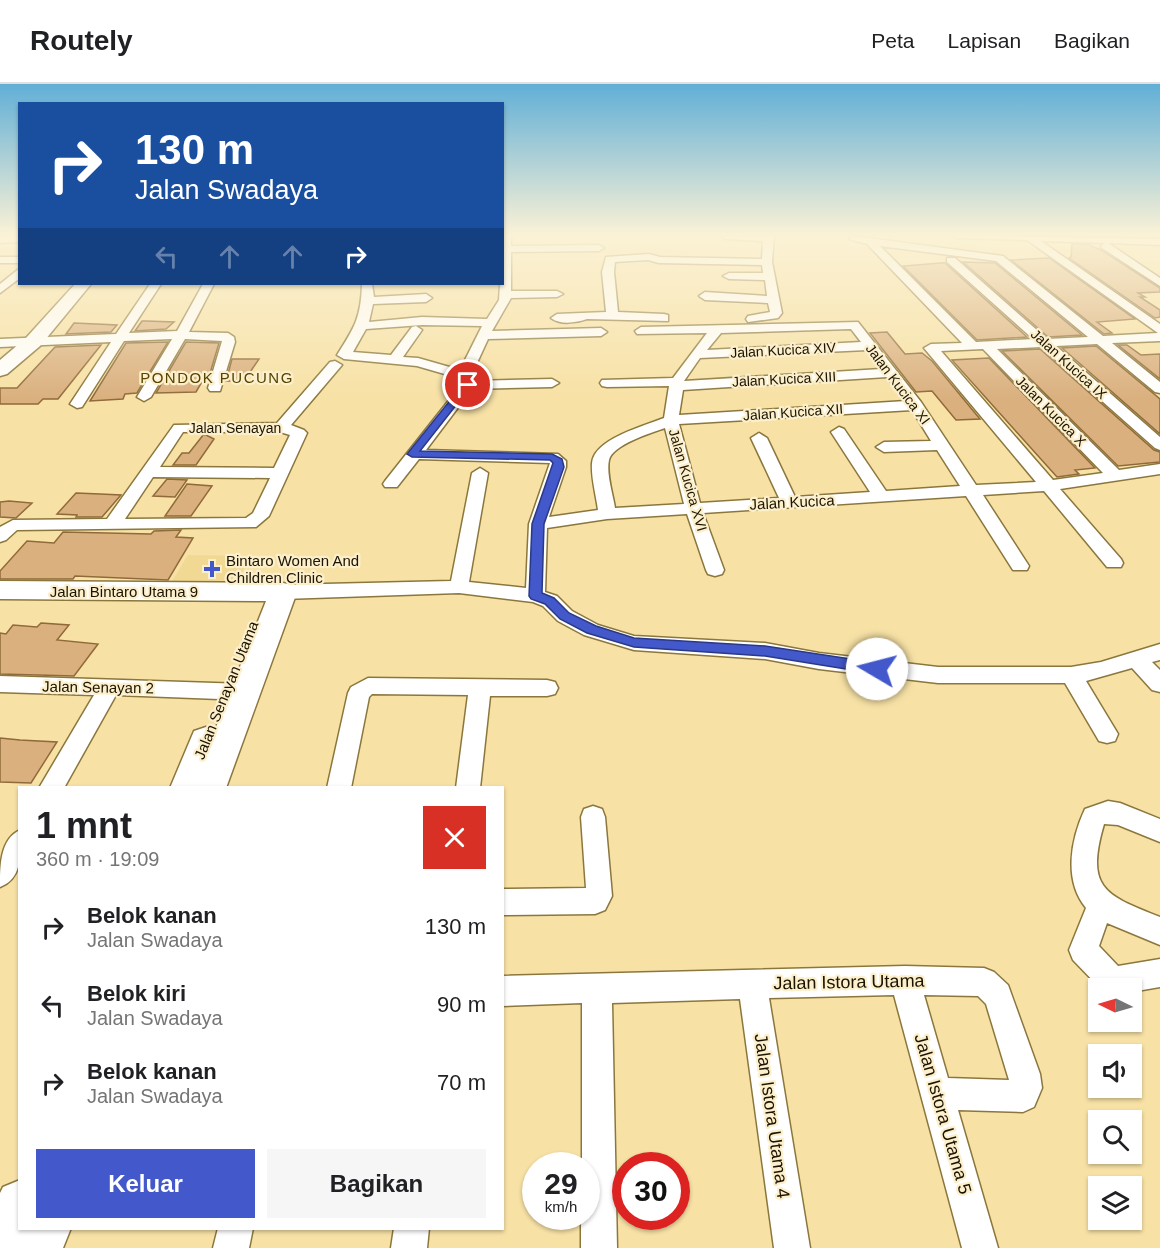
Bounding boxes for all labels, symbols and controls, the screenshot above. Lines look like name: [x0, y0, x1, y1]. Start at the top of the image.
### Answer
text: Routely: [30, 25, 133, 56]
text: Peta: [871, 29, 915, 52]
text: Lapisan: [948, 29, 1021, 52]
text: Bagikan: [1054, 29, 1130, 52]
icon: right: [36, 126, 114, 204]
text: 130 m: [135, 126, 254, 173]
text: Jalan Swadaya: [135, 175, 318, 205]
icon: left: [150, 240, 183, 273]
icon: ahead: [213, 240, 246, 273]
icon: ahead: [276, 240, 309, 273]
icon: right: [339, 240, 372, 273]
street label: Jalan Kucica IX: [1028, 326, 1111, 403]
street label: Jalan Kucica XIV: [730, 339, 837, 361]
street label: Jalan Kucica XI: [863, 341, 933, 427]
pin: [442, 359, 493, 410]
icon: arrive: [451, 368, 484, 401]
street label: Jalan Kucica XIII: [732, 368, 836, 390]
district label: PONDOK PUCUNG: [140, 369, 294, 386]
street label: Jalan Kucica X: [1013, 373, 1090, 450]
street label: Jalan Kucica XII: [742, 401, 844, 423]
street label: Jalan Senayan: [189, 420, 281, 436]
street label: Jalan Kucica XVI: [666, 427, 710, 533]
street label: Jalan Kucica: [749, 491, 836, 513]
place label: Bintaro Women And Children Clinic: [226, 552, 359, 586]
marker: Bintaro Women And Children Clinic: [203, 560, 221, 578]
street label: Jalan Bintaro Utama 9: [50, 583, 198, 600]
street label: Jalan Senayan Utama: [190, 618, 262, 762]
position arrow: [845, 637, 909, 701]
street label: Jalan Senayan 2: [42, 678, 154, 696]
text: 1 mnt: [36, 805, 132, 846]
button: close: [423, 806, 486, 869]
text: 360 m · 19:09: [36, 848, 159, 870]
text: Belok kanan: [87, 903, 217, 928]
icon: right: [36, 911, 69, 944]
text: 130 m: [425, 914, 486, 939]
text: Jalan Swadaya: [87, 929, 223, 951]
street label: Jalan Istora Utama: [773, 971, 926, 993]
north arrow: [1088, 978, 1142, 1032]
map controls: [1088, 978, 1142, 1230]
text: Belok kiri: [87, 981, 186, 1006]
icon: left: [36, 989, 69, 1022]
text: 90 m: [437, 992, 486, 1017]
text: Jalan Swadaya: [87, 1007, 223, 1029]
street label: Jalan Istora Utama 5: [910, 1031, 976, 1197]
street label: Jalan Istora Utama 4: [751, 1032, 793, 1200]
button: sound: [1088, 1044, 1142, 1098]
text: Belok kanan: [87, 1059, 217, 1084]
icon: right: [36, 1067, 69, 1100]
text: 70 m: [437, 1070, 486, 1095]
text: Jalan Swadaya: [87, 1085, 223, 1107]
button: search: [1088, 1110, 1142, 1164]
button: Keluar: [36, 1149, 255, 1218]
button: Bagikan: [267, 1149, 486, 1218]
speed limit sign: 30: [612, 1152, 690, 1230]
text: 29: [544, 1167, 578, 1200]
button: layers: [1088, 1176, 1142, 1230]
text: km/h: [545, 1198, 577, 1215]

